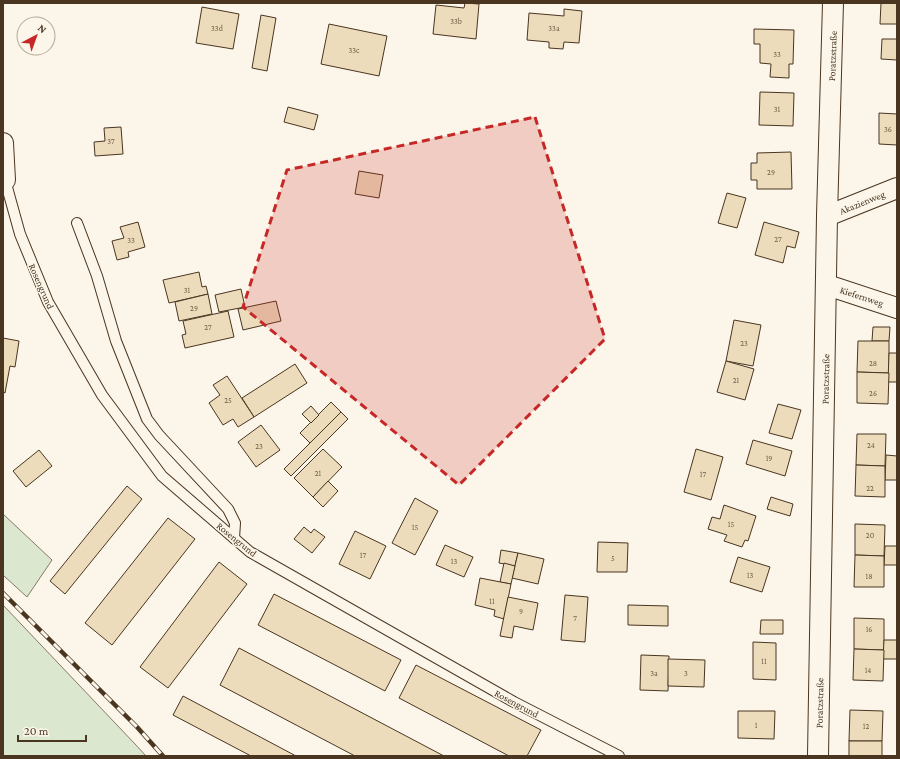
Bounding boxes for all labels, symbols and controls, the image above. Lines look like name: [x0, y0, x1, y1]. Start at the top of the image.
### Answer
north arrow: [16, 16, 56, 56]
house number: 33b: [450, 17, 462, 26]
text: N: [36, 21, 50, 36]
house number: 33d: [211, 24, 224, 33]
house number: 33a: [548, 24, 560, 33]
street label: Poratzstraße: [826, 30, 839, 81]
house number: 33c: [349, 46, 360, 55]
house number: 33: [773, 50, 781, 59]
house number: 31: [774, 105, 781, 114]
house number: 36: [884, 125, 892, 134]
house number: 37: [107, 137, 115, 146]
house number: 29: [767, 168, 775, 177]
street label: Akazienweg: [838, 188, 887, 217]
house number: 27: [774, 235, 782, 244]
house number: 33: [127, 236, 135, 245]
street label: Rosengrund: [27, 262, 57, 311]
street label: Kiefernweg: [839, 284, 885, 309]
house number: 31: [184, 286, 191, 295]
house number: 29: [190, 304, 198, 313]
house number: 27: [204, 323, 212, 332]
house number: 23: [740, 339, 748, 348]
street label: Poratzstraße: [820, 353, 831, 404]
house number: 28: [869, 359, 877, 368]
house number: 21: [733, 376, 740, 385]
house number: 26: [869, 389, 877, 398]
house number: 25: [224, 396, 232, 405]
house number: 24: [867, 441, 875, 450]
house number: 23: [255, 442, 263, 451]
house number: 19: [766, 454, 772, 463]
house number: 21: [315, 469, 322, 478]
house number: 17: [700, 470, 706, 479]
house number: 22: [866, 484, 874, 493]
street label: Rosengrund: [214, 520, 260, 559]
house number: 15: [728, 520, 734, 529]
house number: 15: [412, 523, 418, 532]
house number: 20: [866, 531, 875, 540]
house number: 17: [360, 551, 366, 560]
house number: 5: [611, 554, 615, 563]
house number: 13: [451, 557, 457, 566]
house number: 13: [747, 571, 753, 580]
house number: 18: [866, 572, 872, 581]
house number: 11: [489, 597, 495, 606]
house number: 9: [519, 607, 523, 616]
house number: 7: [573, 614, 577, 623]
house number: 16: [866, 625, 872, 634]
house number: 11: [761, 657, 767, 666]
house number: 14: [865, 666, 871, 675]
house number: 3a: [650, 669, 658, 678]
house number: 3: [684, 669, 688, 678]
street label: Poratzstraße: [814, 677, 825, 728]
street label: Rosengrund: [493, 687, 541, 720]
scale bar: [18, 717, 86, 743]
house number: 1: [755, 721, 758, 730]
house number: 12: [863, 722, 869, 731]
text: 20 m: [24, 724, 49, 738]

